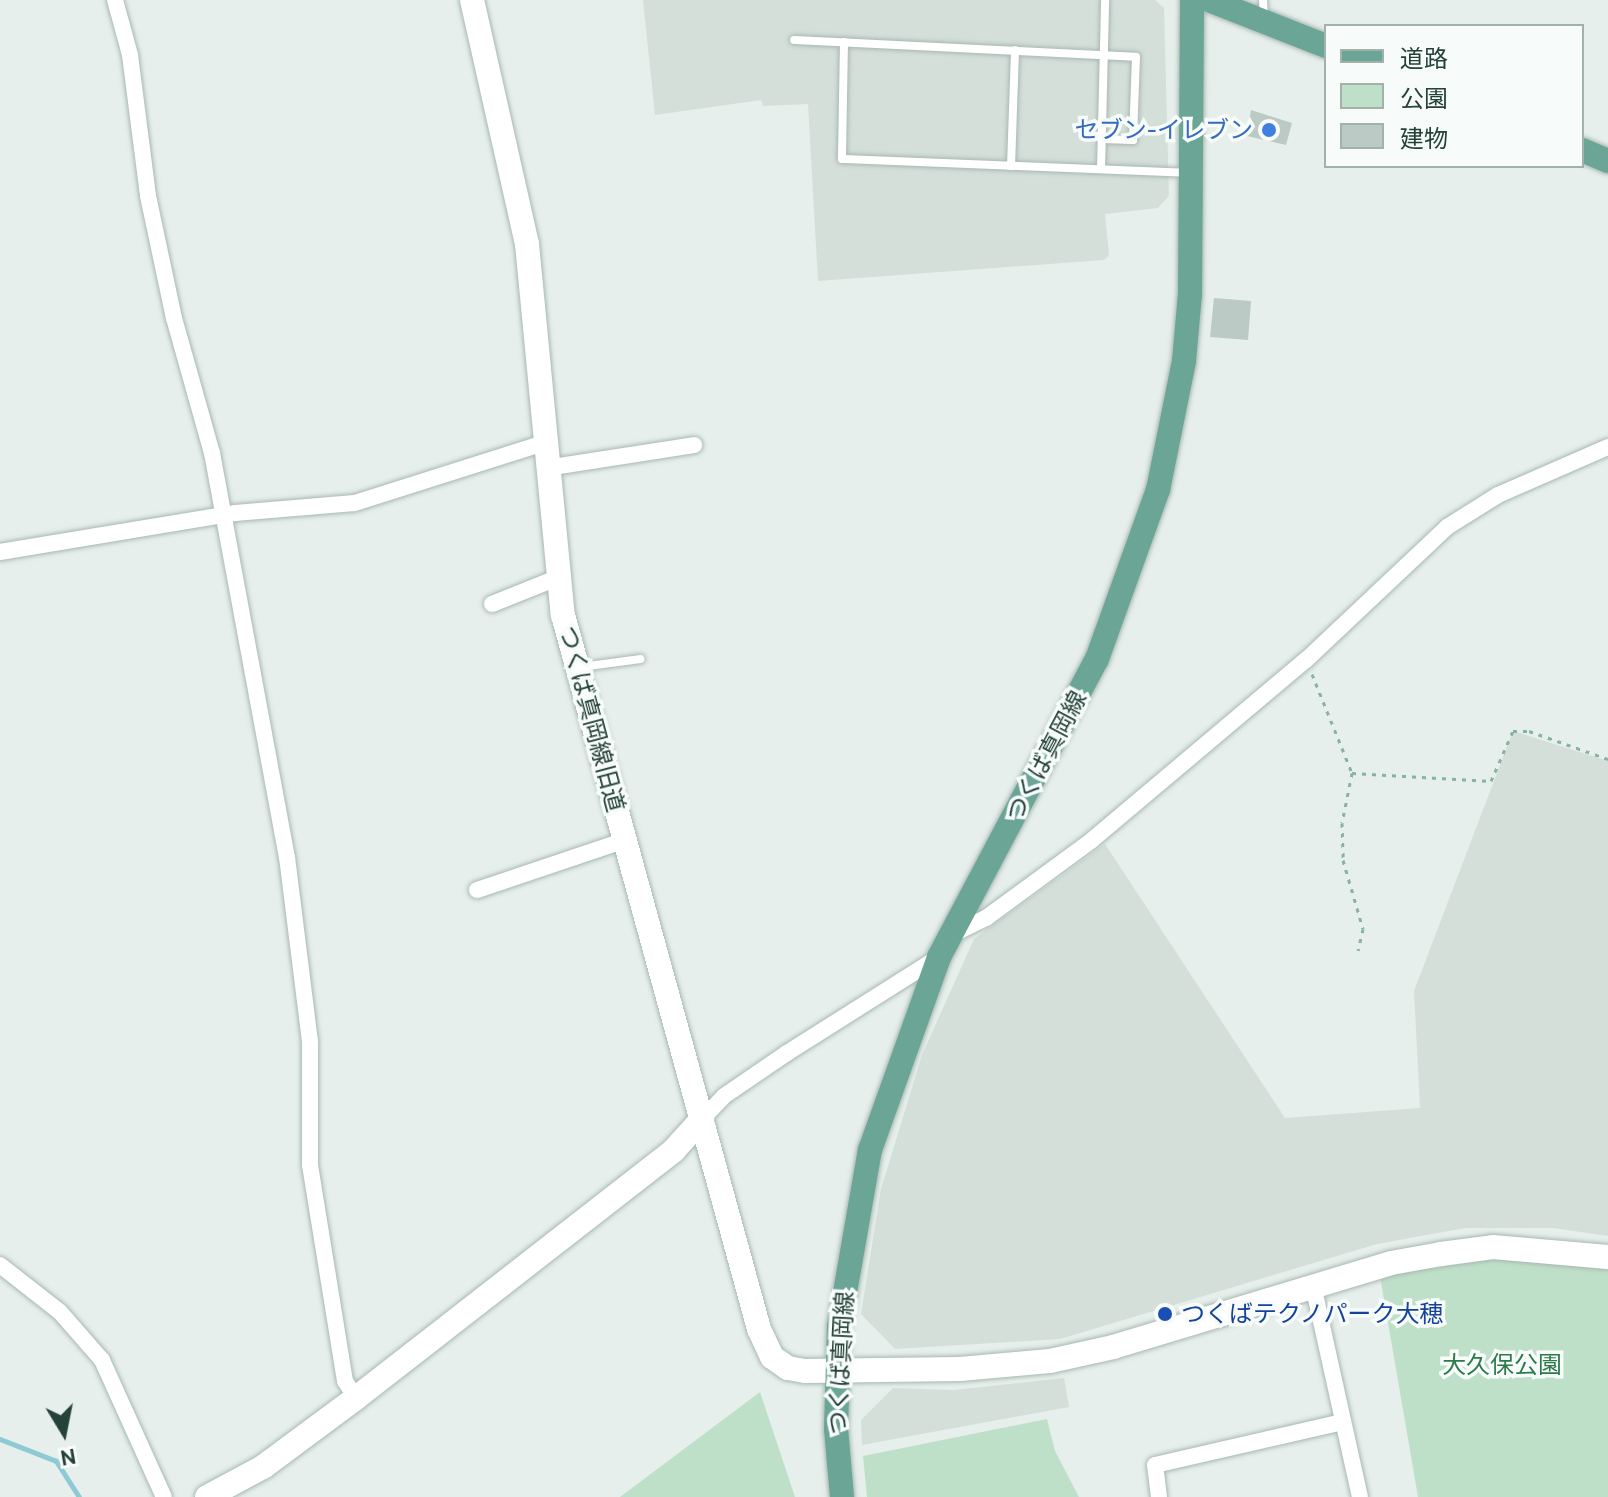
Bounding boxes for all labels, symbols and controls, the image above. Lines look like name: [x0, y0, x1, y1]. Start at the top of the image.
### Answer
legend: [1324, 24, 1584, 168]
text: 道路: [1400, 44, 1448, 73]
text: 公園: [1400, 84, 1448, 113]
place label: セブン-イレブン: [1075, 116, 1253, 144]
marker: セブン-イレブン: [1260, 121, 1278, 139]
text: 建物: [1400, 124, 1448, 153]
street label: つくば真岡線旧道: [553, 623, 631, 815]
street label: つくば真岡線: [999, 686, 1093, 826]
street label: つくば真岡線: [823, 1290, 859, 1436]
place label: つくばテクノパーク大穂: [1181, 1300, 1445, 1328]
marker: つくばテクノパーク大穂: [1156, 1305, 1174, 1323]
park label: 大久保公園: [1442, 1351, 1562, 1379]
north arrow: [24, 1393, 104, 1473]
text: N: [58, 1442, 78, 1472]

